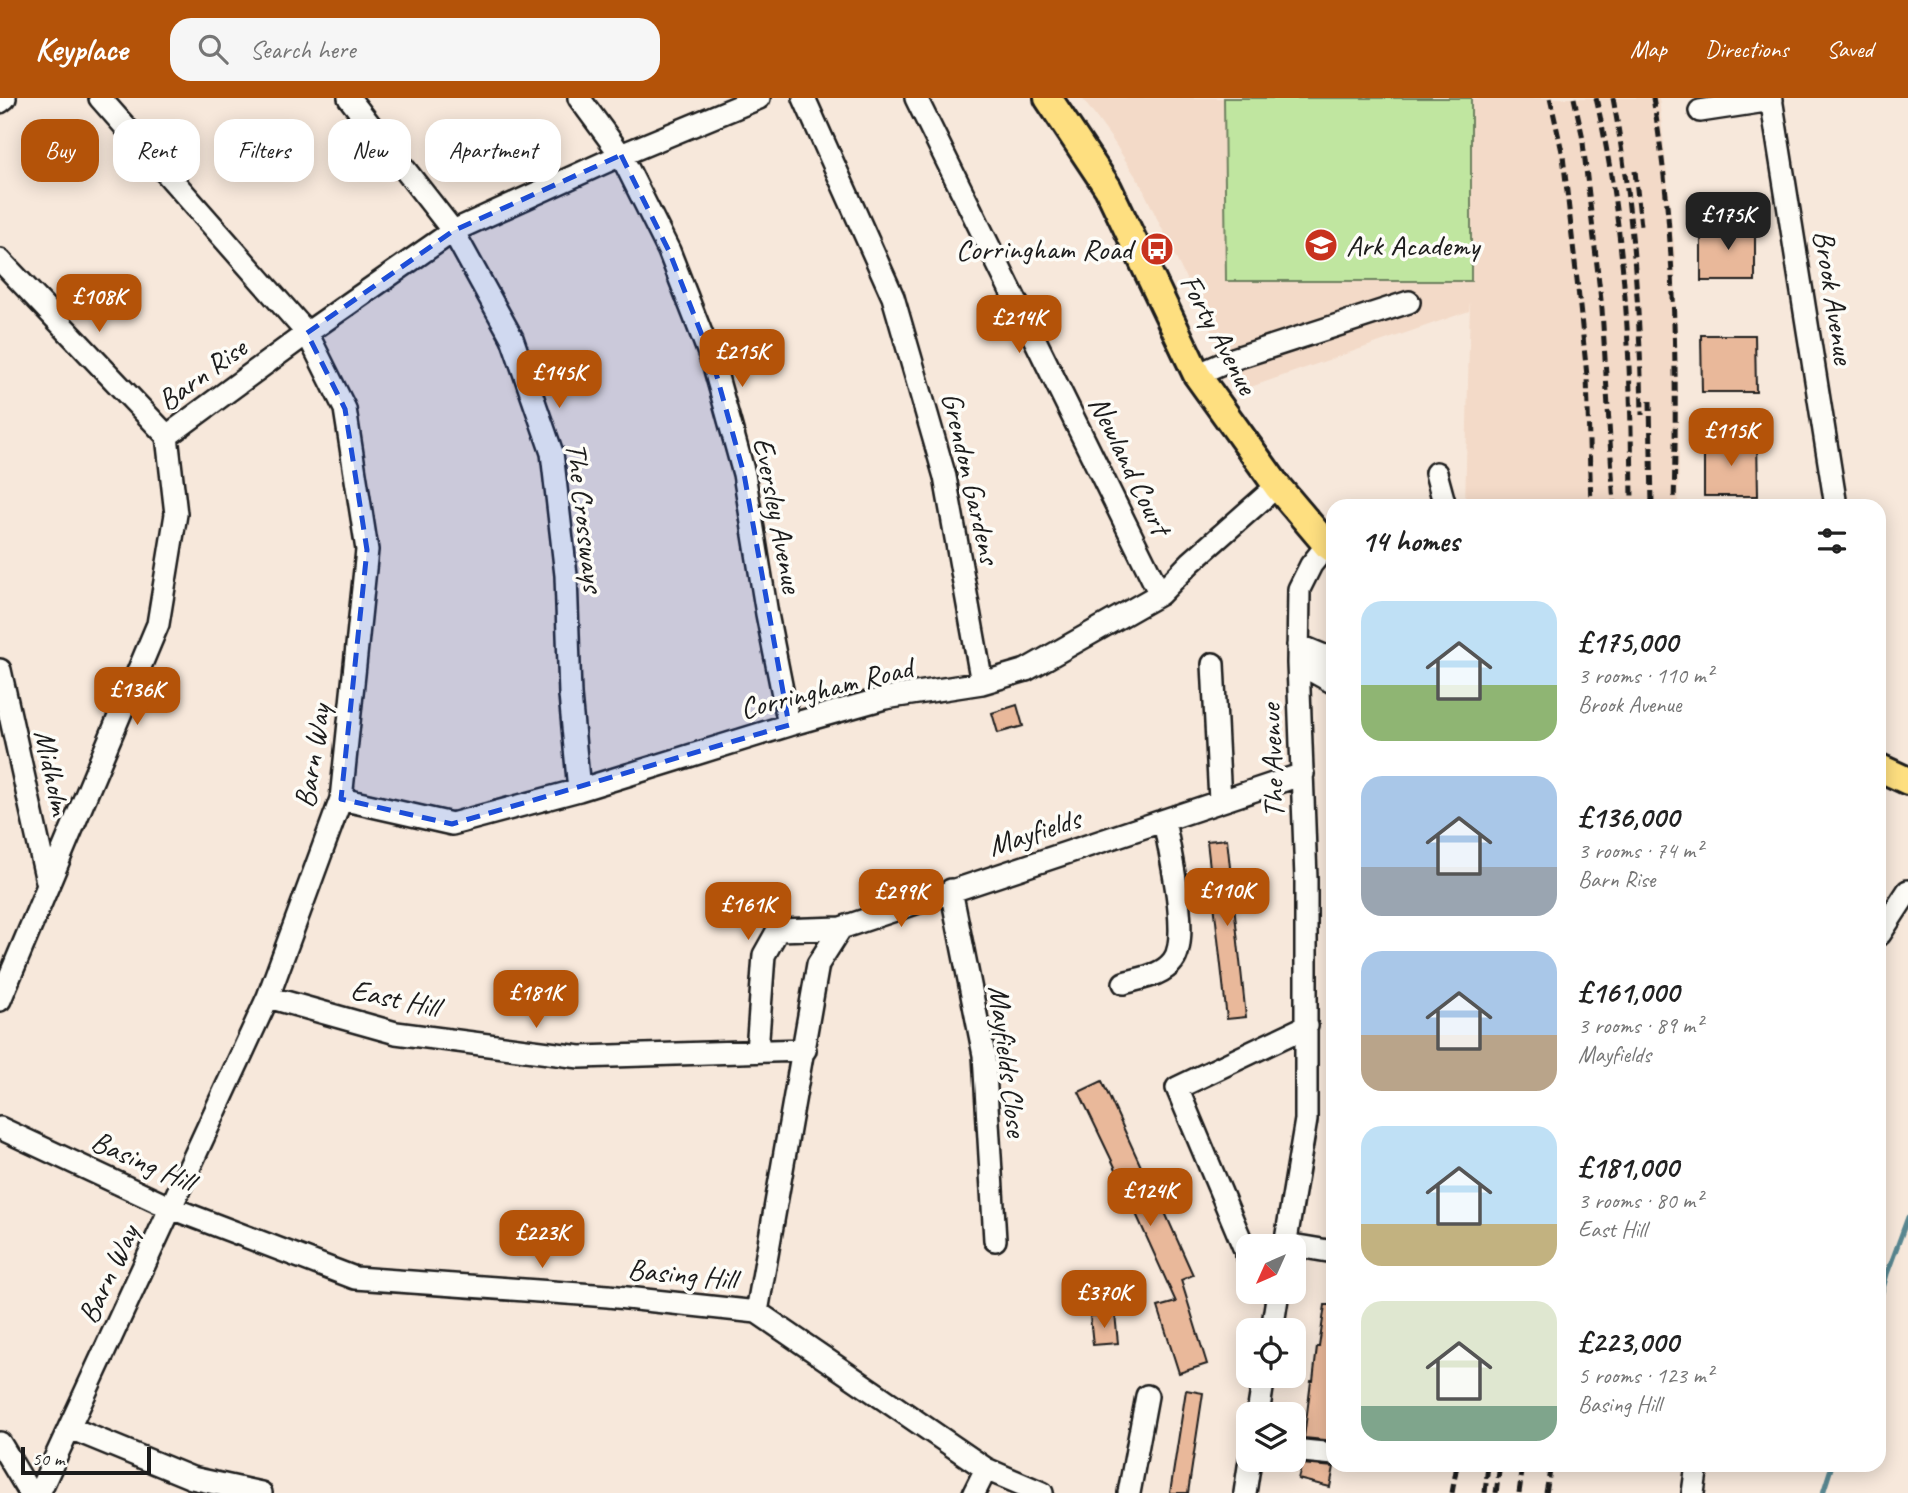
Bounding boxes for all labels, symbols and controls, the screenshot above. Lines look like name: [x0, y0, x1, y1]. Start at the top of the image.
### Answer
search box: [170, 18, 660, 81]
text: Keyplace: [35, 28, 128, 70]
icon: search: [194, 30, 232, 68]
text: Search here: [250, 33, 356, 66]
text: Map: [1630, 34, 1667, 64]
text: Directions: [1705, 34, 1788, 64]
text: Saved: [1826, 34, 1873, 64]
chip: Buy: [21, 119, 99, 182]
chip: Rent: [113, 119, 200, 182]
chip: Filters: [214, 119, 314, 182]
chip: New: [328, 119, 411, 182]
chip: Apartment: [425, 119, 561, 182]
pin: £175K: [1679, 192, 1777, 252]
text: £175K: [1702, 200, 1754, 229]
school or university icon: Ark Academy: [1302, 226, 1340, 264]
place label: Ark Academy: [1346, 226, 1482, 264]
street label: Brook Avenue: [1805, 228, 1864, 369]
place label: Corringham Road: [956, 230, 1136, 268]
bus stop icon: Corringham Road: [1138, 230, 1176, 268]
street label: Forty Avenue: [1172, 267, 1268, 403]
pin: £108K: [50, 274, 148, 334]
text: £108K: [72, 282, 126, 311]
pin: £214K: [970, 296, 1068, 355]
text: £214K: [992, 303, 1046, 332]
street label: Barn Rise: [150, 328, 256, 419]
pin: £215K: [693, 330, 791, 389]
text: £215K: [716, 337, 768, 366]
pin: £145K: [510, 350, 608, 410]
text: £145K: [533, 358, 585, 387]
street label: Grendon Gardens: [933, 389, 1010, 570]
street label: Newland Court: [1080, 389, 1182, 544]
pin: £115K: [1682, 408, 1780, 468]
text: £115K: [1705, 416, 1757, 445]
street label: Eversley Avenue: [744, 434, 812, 598]
street label: The Crossways: [557, 440, 613, 596]
text: 14 homes: [1361, 522, 1459, 560]
icon: filters: [1813, 522, 1851, 560]
text: £175,000: [1578, 623, 1678, 661]
icon: home: [1417, 629, 1501, 713]
street label: Corringham Road: [736, 647, 920, 728]
text: 3 rooms · 110 m²: [1578, 661, 1713, 690]
pin: £136K: [88, 668, 186, 727]
text: £136K: [110, 675, 164, 704]
text: Brook Avenue: [1578, 690, 1681, 719]
street label: Barn Way: [285, 699, 339, 810]
street label: The Avenue: [1251, 701, 1293, 819]
street label: Midholm: [26, 726, 81, 820]
street label: Mayfields: [983, 798, 1088, 865]
text: £136,000: [1578, 798, 1679, 836]
icon: home: [1417, 804, 1501, 888]
text: 3 rooms · 74 m²: [1578, 836, 1702, 865]
text: Barn Rise: [1578, 865, 1655, 894]
pin: £110K: [1178, 868, 1276, 928]
pin: £299K: [852, 870, 950, 929]
text: £110K: [1200, 876, 1254, 905]
text: £299K: [875, 877, 927, 906]
pin: £161K: [699, 882, 797, 942]
text: £161K: [721, 890, 775, 919]
street label: East Hill: [347, 970, 447, 1027]
pin: £181K: [487, 970, 585, 1030]
text: £161,000: [1578, 973, 1679, 1011]
text: £181K: [509, 978, 563, 1007]
icon: home: [1417, 979, 1501, 1063]
street label: Mayfields Close: [980, 983, 1036, 1141]
text: 3 rooms · 89 m²: [1578, 1011, 1702, 1040]
text: Mayfields: [1578, 1040, 1651, 1069]
street label: Basing Hill: [86, 1122, 205, 1202]
text: £181,000: [1578, 1148, 1678, 1186]
icon: home: [1417, 1154, 1501, 1238]
pin: £124K: [1101, 1168, 1199, 1228]
text: £124K: [1123, 1176, 1177, 1205]
text: 3 rooms · 80 m²: [1578, 1186, 1702, 1215]
pin: £223K: [493, 1210, 591, 1270]
text: East Hill: [1578, 1215, 1646, 1244]
street label: Barn Way: [69, 1216, 148, 1329]
text: £223K: [515, 1218, 569, 1247]
north arrow: [1236, 1234, 1306, 1304]
map controls: [1236, 1234, 1306, 1472]
street label: Basing Hill: [626, 1249, 743, 1299]
pin: £370K: [1055, 1270, 1153, 1330]
text: £370K: [1078, 1278, 1131, 1307]
button: locate: [1236, 1318, 1306, 1388]
text: £223,000: [1578, 1323, 1678, 1361]
icon: home: [1417, 1329, 1501, 1413]
text: 5 rooms · 123 m²: [1578, 1361, 1713, 1390]
text: Basing Hill: [1578, 1390, 1661, 1419]
button: layers: [1236, 1402, 1306, 1472]
scale bar: [21, 1444, 150, 1476]
text: 50 m: [32, 1447, 64, 1471]

